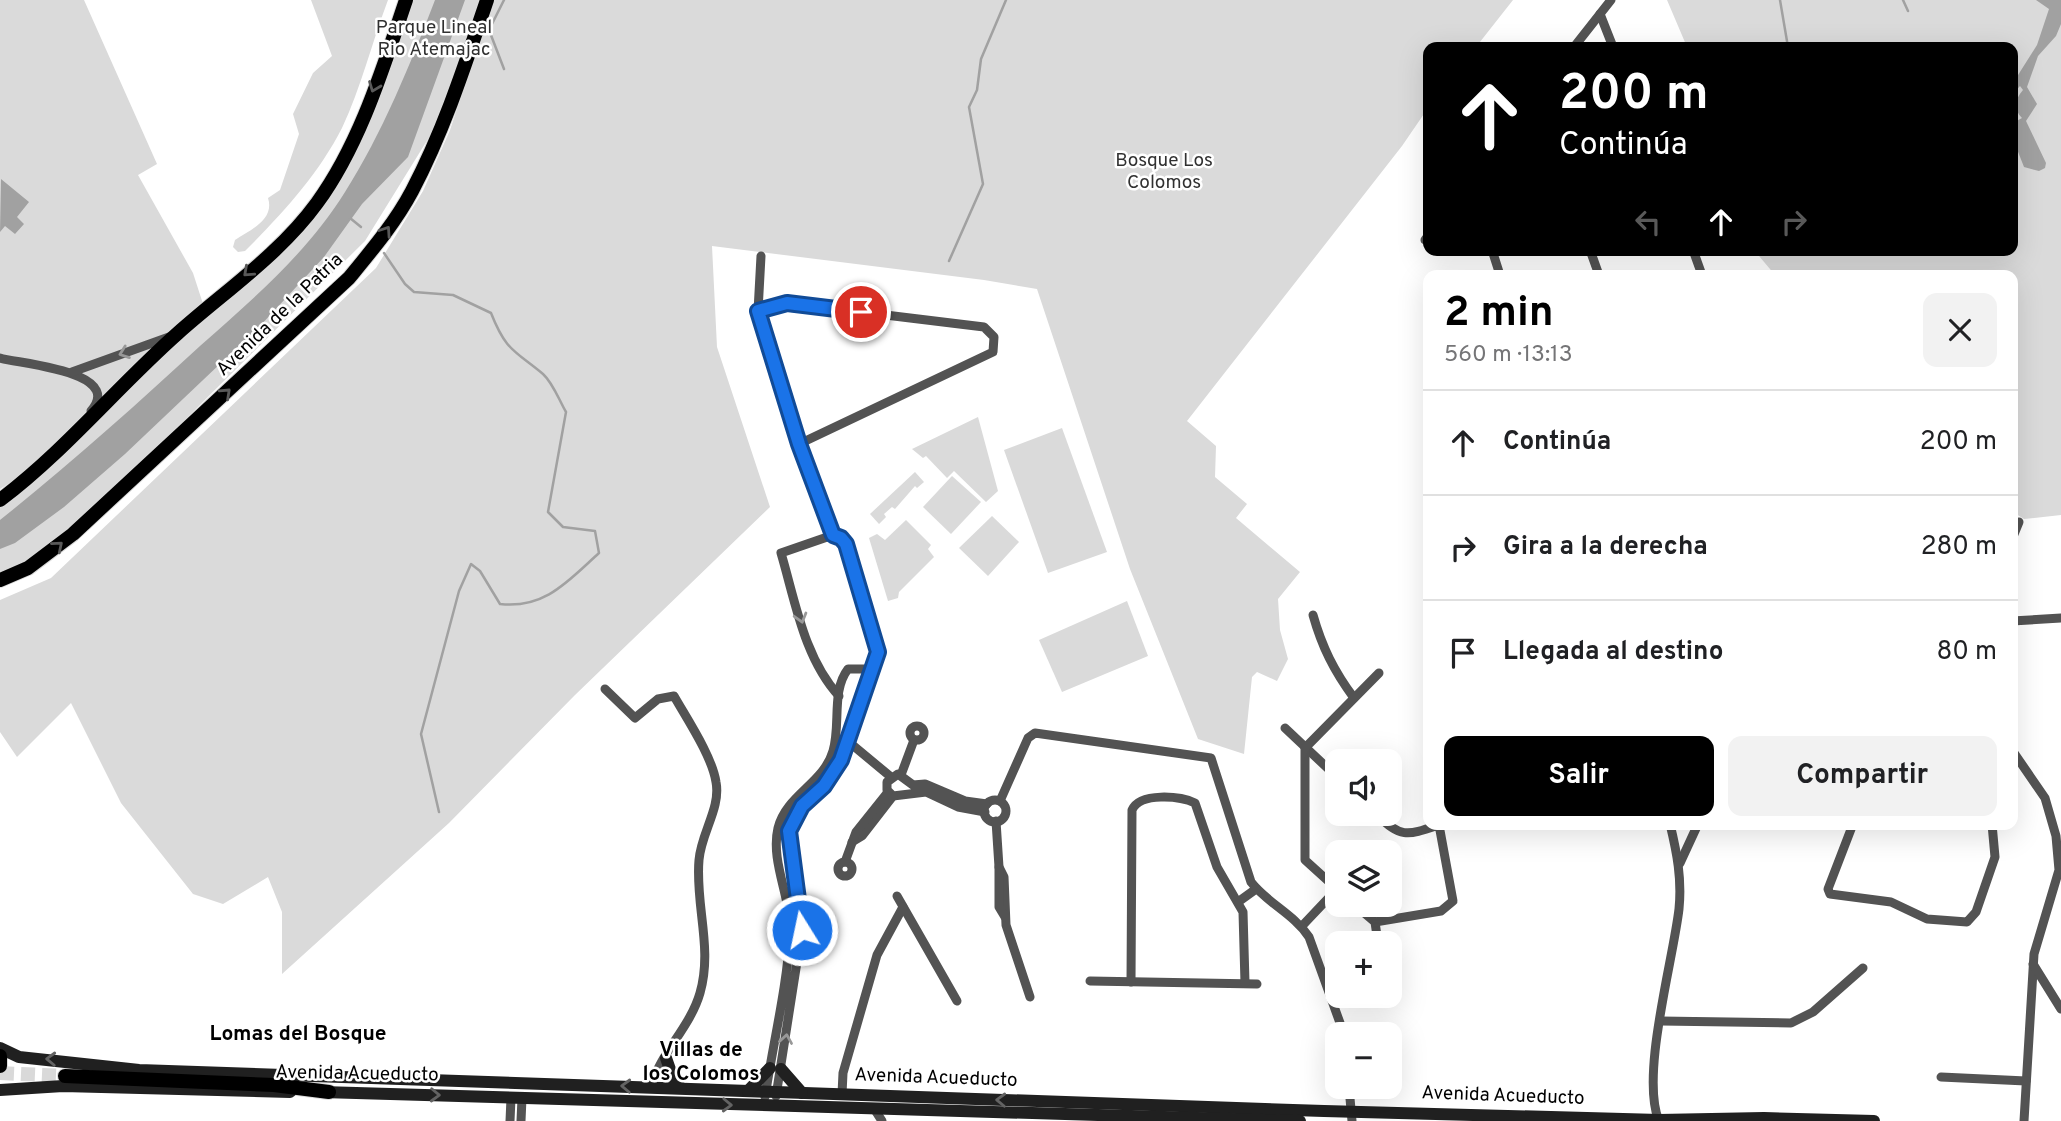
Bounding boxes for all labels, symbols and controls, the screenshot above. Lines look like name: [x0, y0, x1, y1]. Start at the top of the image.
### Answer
park label: Parque Lineal Rio Atemajac: [376, 16, 492, 62]
text: 200 m: [1559, 65, 1709, 127]
icon: ahead: [1444, 70, 1535, 161]
one-way arrow: [369, 81, 383, 93]
text: Continúa: [1559, 126, 1688, 166]
park label: Bosque Los Colomos: [1115, 149, 1213, 195]
icon: left: [1629, 203, 1667, 241]
icon: ahead: [1702, 203, 1740, 241]
icon: right: [1775, 203, 1813, 241]
one-way arrow: [378, 226, 390, 239]
street label: Avenida de la Patria: [211, 248, 349, 382]
one-way arrow: [243, 264, 256, 276]
pin: [831, 282, 891, 342]
text: 2 min: [1444, 288, 1554, 341]
icon: arrive: [842, 293, 880, 331]
button: close: [1923, 293, 1997, 367]
text: 560 m · 13:13: [1444, 341, 1573, 370]
one-way arrow: [119, 345, 131, 359]
one-way arrow: [218, 388, 231, 401]
icon: ahead: [1444, 424, 1482, 462]
text: Continúa: [1503, 426, 1611, 459]
text: 200 m: [1920, 426, 1997, 459]
icon: right: [1444, 529, 1482, 567]
text: Gira a la derecha: [1503, 531, 1708, 564]
text: 280 m: [1921, 531, 1997, 564]
one-way arrow: [50, 542, 63, 554]
one-way arrow: [792, 612, 807, 624]
icon: arrive: [1444, 634, 1482, 672]
text: Llegada al destino: [1503, 636, 1723, 669]
text: 80 m: [1937, 636, 1997, 669]
button: Salir: [1444, 736, 1714, 816]
button: Compartir: [1728, 736, 1997, 816]
map controls: [1325, 749, 1402, 1099]
button: sound: [1325, 749, 1402, 826]
button: layers: [1325, 840, 1402, 917]
position arrow: [765, 893, 839, 967]
button: +: [1325, 931, 1402, 1008]
district label: Lomas del Bosque: [210, 1021, 387, 1048]
button: −: [1325, 1022, 1402, 1099]
one-way arrow: [778, 1033, 793, 1045]
district label: Villas de los Colomos: [643, 1037, 759, 1088]
one-way arrow: [45, 1052, 56, 1067]
street label: Avenida Acueducto: [275, 1061, 439, 1087]
street label: Avenida Acueducto: [854, 1063, 1018, 1093]
one-way arrow: [621, 1079, 632, 1094]
street label: Avenida Acueducto: [1421, 1081, 1585, 1111]
one-way arrow: [430, 1088, 441, 1103]
one-way arrow: [995, 1093, 1006, 1108]
one-way arrow: [722, 1097, 733, 1112]

